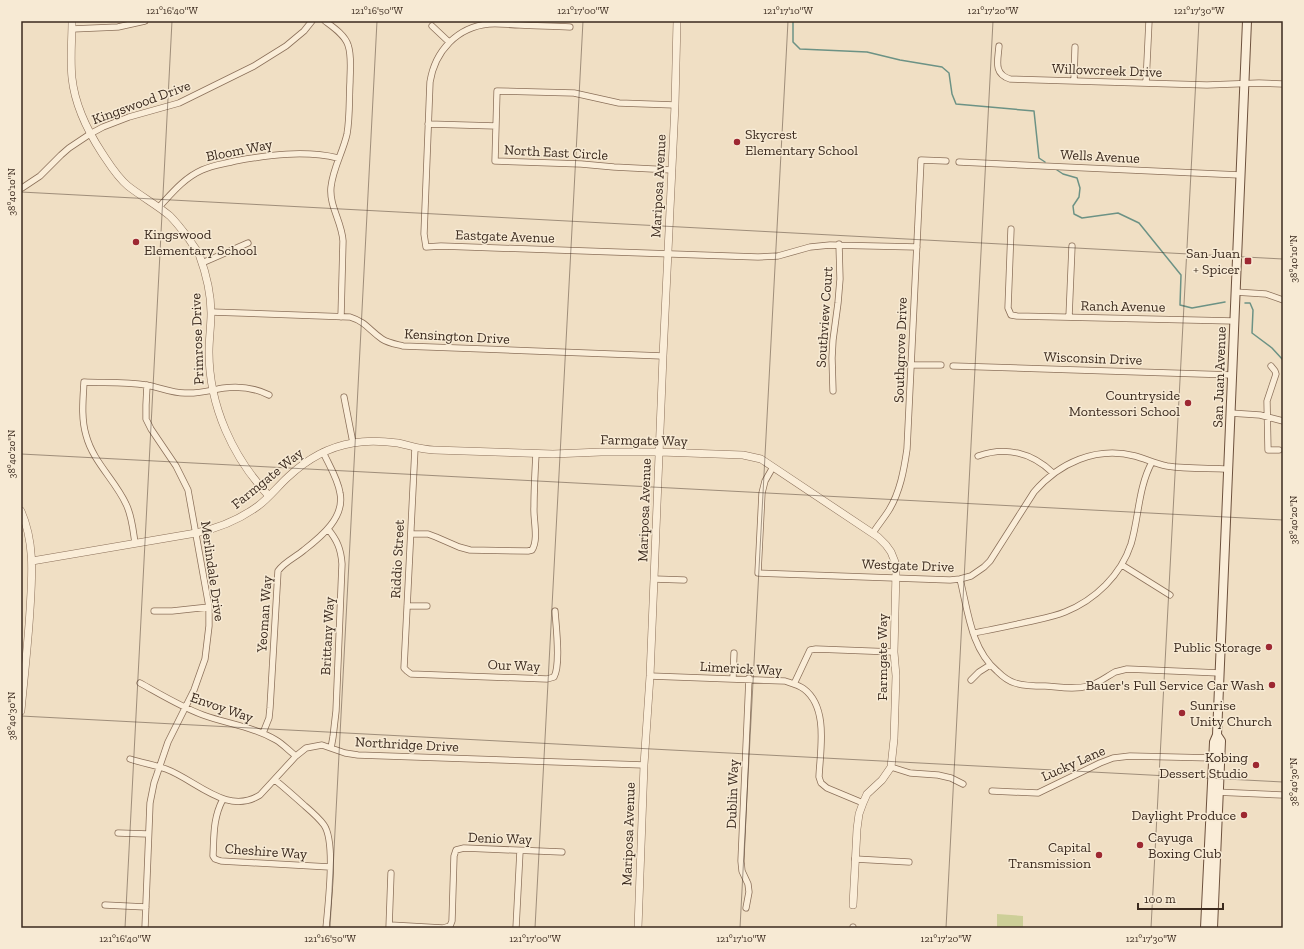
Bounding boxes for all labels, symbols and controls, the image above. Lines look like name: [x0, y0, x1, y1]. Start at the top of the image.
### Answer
text: 121°16'40"W: [146, 5, 198, 17]
text: 121°16'50"W: [351, 5, 403, 17]
text: 121°17'00"W: [557, 5, 609, 17]
text: 121°17'10"W: [763, 5, 813, 17]
text: 121°17'20"W: [968, 5, 1019, 17]
text: 121°17'30"W: [1174, 5, 1225, 17]
street label: Willowcreek Drive: [1051, 60, 1163, 81]
street label: Kingswood Drive: [90, 77, 193, 128]
place label: Skycrest Elementary School: [745, 126, 858, 159]
street label: Mariposa Avenue: [647, 133, 670, 238]
street label: Bloom Way: [204, 136, 275, 165]
marker: Skycrest Elementary School: [732, 137, 742, 147]
street label: North East Circle: [503, 141, 609, 164]
street label: Wells Avenue: [1060, 146, 1141, 167]
text: 38°40'10"N: [6, 168, 18, 216]
place label: Kingswood Elementary School: [144, 226, 257, 259]
street label: Eastgate Avenue: [455, 226, 555, 247]
text: 38°40'10"N: [1288, 235, 1300, 283]
marker: Kingswood Elementary School: [131, 237, 141, 247]
place label: San Juan + Spicer: [1186, 245, 1240, 278]
marker: San Juan + Spicer: [1243, 256, 1253, 266]
street label: Southview Court: [812, 265, 837, 368]
street label: Primrose Drive: [187, 292, 208, 385]
street label: Southgrove Drive: [890, 297, 911, 403]
street label: Ranch Avenue: [1080, 297, 1166, 316]
street label: Kensington Drive: [404, 325, 511, 348]
street label: San Juan Avenue: [1209, 326, 1230, 428]
street label: Wisconsin Drive: [1043, 348, 1143, 369]
place label: Countryside Montessori School: [1069, 387, 1180, 420]
marker: Countryside Montessori School: [1183, 398, 1193, 408]
text: 38°40'20"N: [6, 429, 18, 478]
street label: Farmgate Way: [600, 431, 689, 450]
street label: Farmgate Way: [228, 444, 307, 512]
street label: Mariposa Avenue: [634, 458, 655, 562]
text: 38°40'20"N: [1288, 495, 1300, 544]
street label: Riddio Street: [387, 518, 408, 599]
street label: Merlindale Drive: [197, 520, 228, 623]
street label: Westgate Drive: [861, 555, 955, 576]
street label: Yeoman Way: [253, 574, 276, 654]
street label: Brittany Way: [317, 595, 338, 676]
street label: Farmgate Way: [874, 612, 891, 701]
place label: Public Storage: [1174, 639, 1261, 656]
marker: Public Storage: [1264, 642, 1274, 652]
street label: Our Way: [487, 656, 541, 675]
street label: Limerick Way: [699, 658, 783, 679]
place label: Bauer's Full Service Car Wash: [1086, 677, 1264, 694]
marker: Bauer's Full Service Car Wash: [1267, 680, 1277, 690]
street label: Envoy Way: [188, 689, 256, 726]
text: 38°40'30"N: [6, 691, 18, 740]
place label: Sunrise Unity Church: [1190, 697, 1272, 730]
marker: Sunrise Unity Church: [1177, 708, 1187, 718]
street label: Northridge Drive: [355, 733, 460, 756]
street label: Lucky Lane: [1039, 742, 1108, 785]
place label: Kobing Dessert Studio: [1159, 749, 1248, 782]
text: 38°40'30"N: [1288, 757, 1300, 806]
street label: Dublin Way: [723, 758, 742, 829]
marker: Kobing Dessert Studio: [1251, 760, 1261, 770]
street label: Mariposa Avenue: [618, 782, 639, 886]
place label: Daylight Produce: [1132, 807, 1236, 824]
marker: Daylight Produce: [1239, 810, 1249, 820]
street label: Denio Way: [468, 829, 533, 848]
place label: Cayuga Boxing Club: [1148, 829, 1221, 862]
place label: Capital Transmission: [1008, 839, 1091, 872]
street label: Cheshire Way: [224, 840, 309, 863]
marker: Cayuga Boxing Club: [1135, 840, 1145, 850]
marker: Capital Transmission: [1094, 850, 1104, 860]
scale bar: [1138, 885, 1223, 911]
text: 100 m: [1144, 892, 1176, 906]
text: 121°16'40"W: [99, 933, 151, 945]
text: 121°16'50"W: [304, 933, 356, 945]
text: 121°17'00"W: [509, 933, 561, 945]
text: 121°17'10"W: [716, 933, 766, 945]
text: 121°17'20"W: [921, 933, 972, 945]
text: 121°17'30"W: [1126, 933, 1177, 945]

